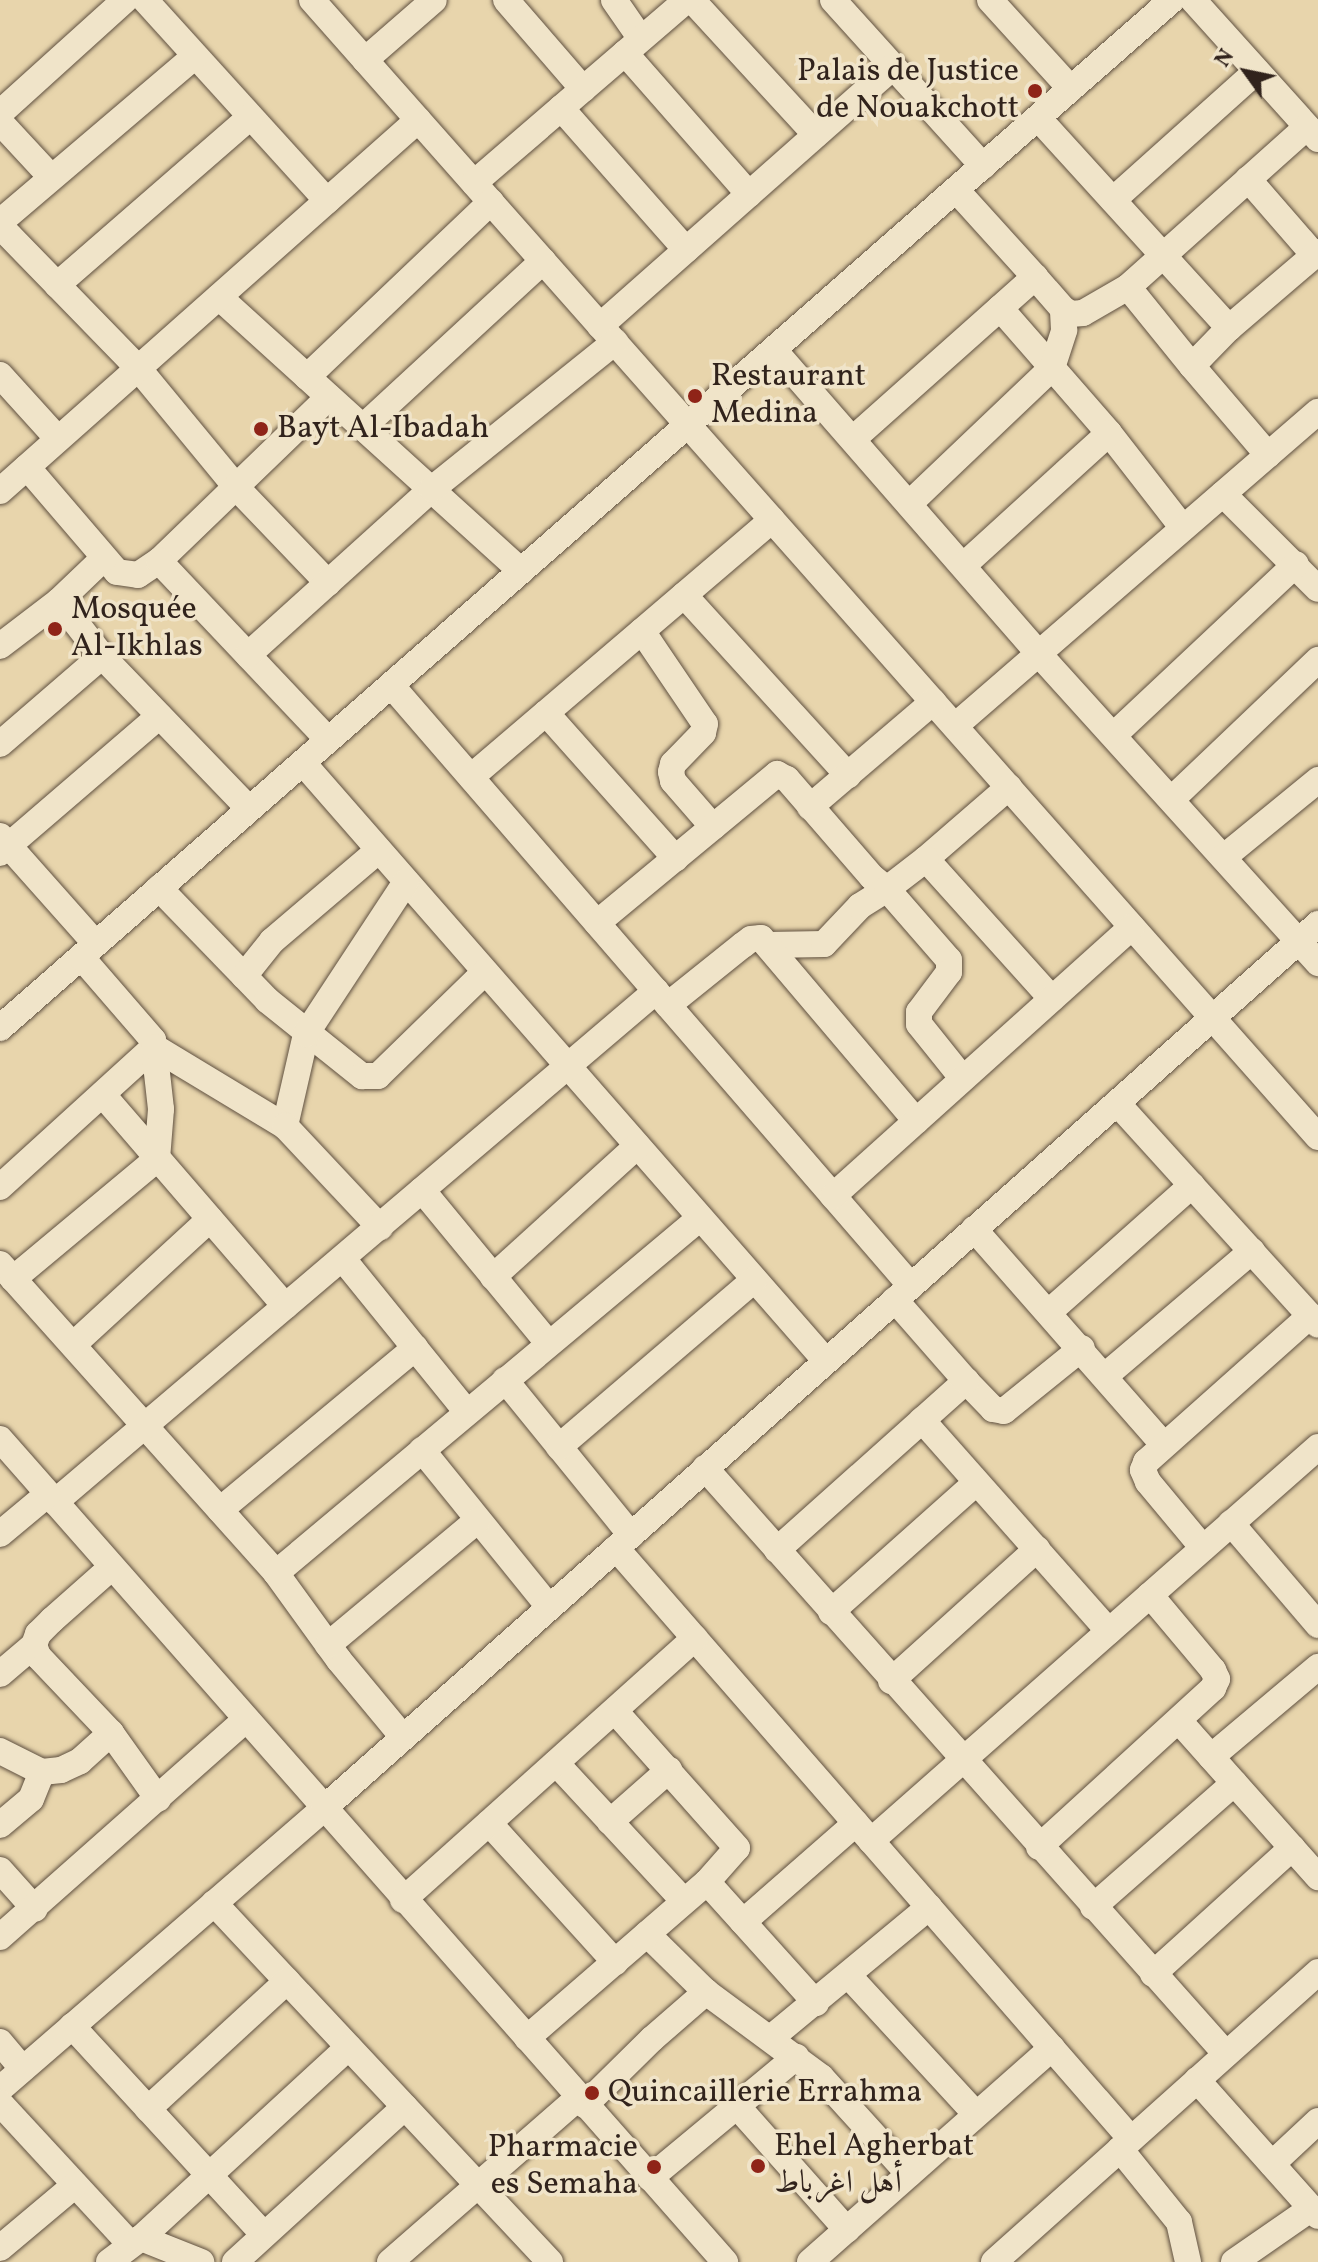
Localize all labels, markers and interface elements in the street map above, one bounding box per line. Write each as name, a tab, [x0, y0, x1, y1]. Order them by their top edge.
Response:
north arrow	[1206, 32, 1286, 112]
text: N	[1208, 44, 1243, 74]
place label: Palais de Justice de Nouakchott	[797, 54, 1019, 129]
marker: Palais de Justice de Nouakchott	[1026, 82, 1044, 100]
place label: Restaurant Medina	[711, 359, 866, 434]
marker: Restaurant Medina	[686, 387, 704, 405]
place label: Bayt Al-Ibadah	[277, 410, 489, 448]
marker: Bayt Al-Ibadah	[252, 420, 270, 438]
place label: Mosquée Al-Ikhlas	[71, 592, 203, 667]
marker: Mosquée Al-Ikhlas	[46, 620, 64, 638]
place label: Quincaillerie Errahma	[608, 2074, 922, 2112]
marker: Quincaillerie Errahma	[583, 2084, 601, 2102]
place label: Ehel Agherbat أهل اغرباط	[774, 2129, 974, 2204]
place label: Pharmacie es Semaha	[488, 2130, 638, 2205]
marker: Ehel Agherbat أهل اغرباط	[749, 2157, 767, 2175]
marker: Pharmacie es Semaha	[645, 2158, 663, 2176]

